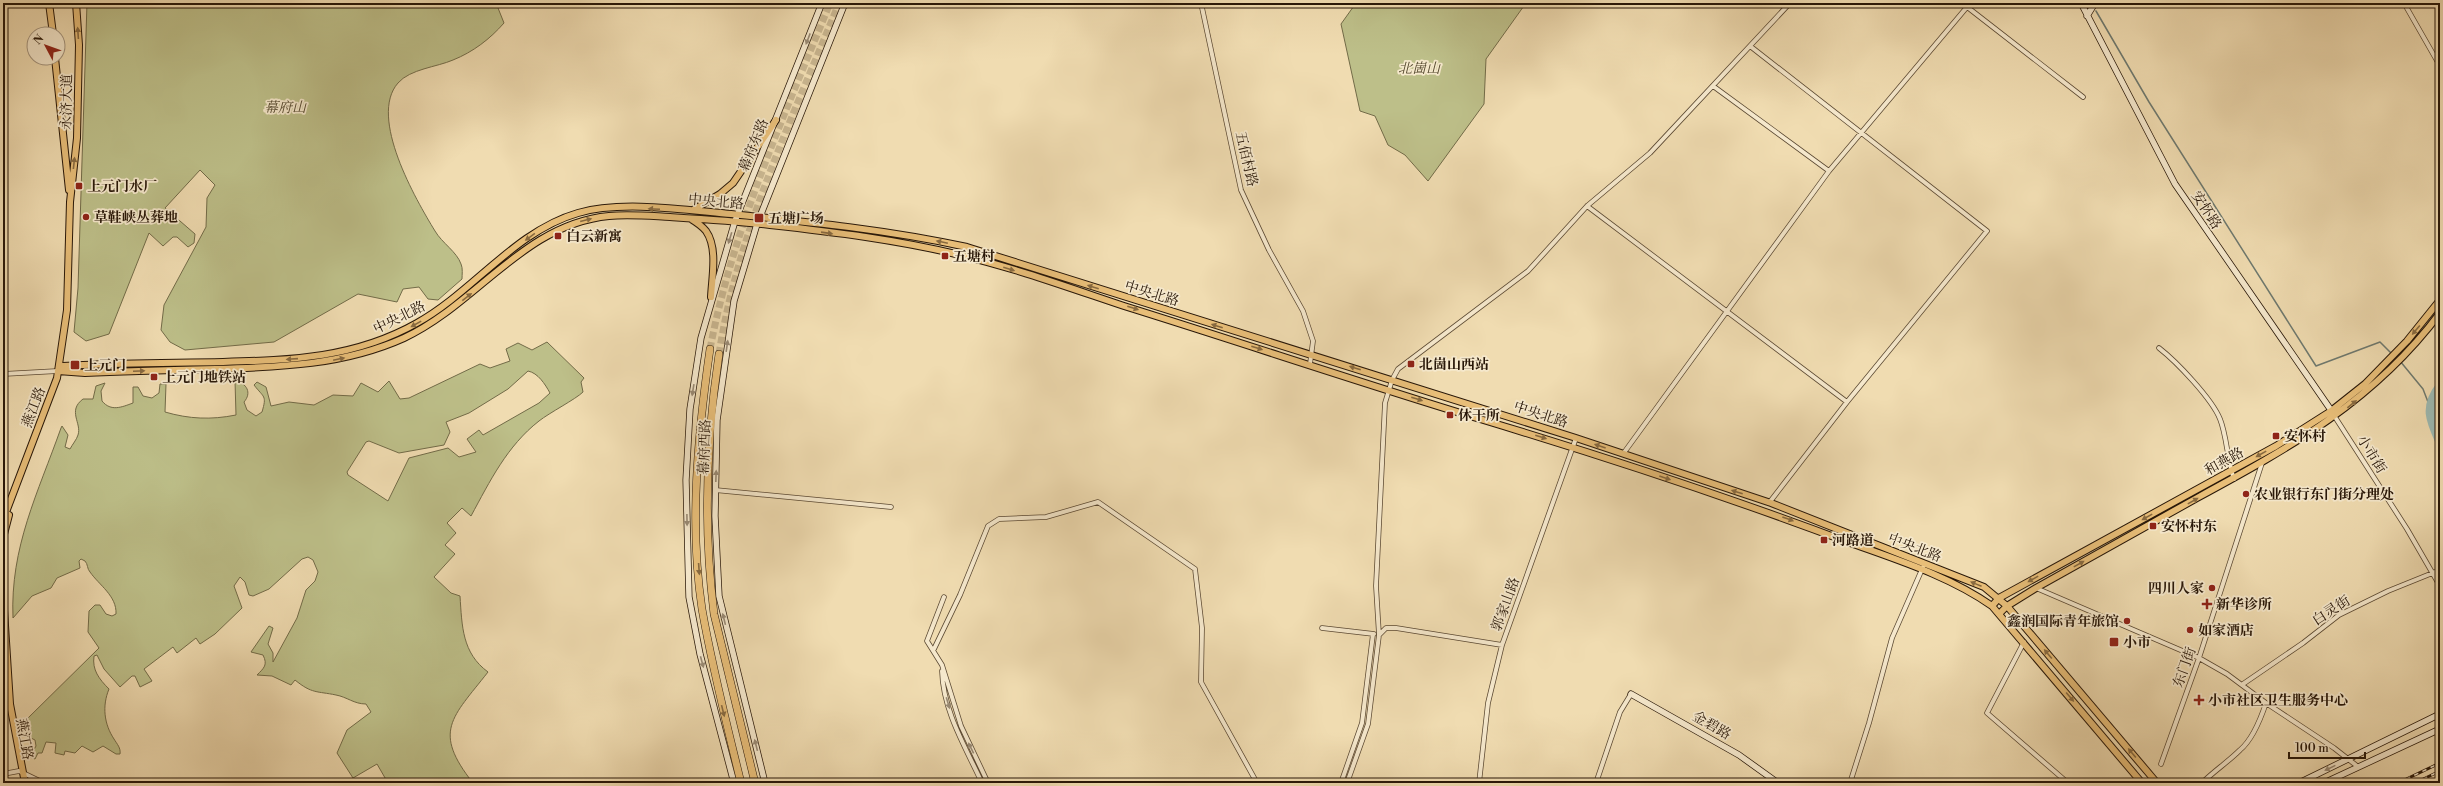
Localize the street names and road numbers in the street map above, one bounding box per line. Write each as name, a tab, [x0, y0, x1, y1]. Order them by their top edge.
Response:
street label: 永济大道	[58, 74, 76, 130]
street label: 幕府东路	[735, 116, 773, 175]
street label: 五佰村路	[1231, 130, 1261, 189]
street label: 安怀路	[2187, 188, 2225, 233]
street label: 中央北路	[687, 191, 745, 213]
street label: 中央北路	[1122, 277, 1181, 311]
street label: 中央北路	[370, 298, 429, 338]
street label: 燕江路	[18, 385, 50, 430]
street label: 中央北路	[1511, 398, 1570, 432]
street label: 幕府西路	[695, 419, 715, 475]
street label: 小市街	[2352, 432, 2390, 477]
street label: 和燕路	[2202, 444, 2247, 480]
street label: 中央北路	[1885, 529, 1944, 566]
street label: 郭家山路	[1488, 575, 1524, 634]
street label: 白灵街	[2309, 592, 2354, 630]
street label: 东门街	[2169, 645, 2201, 690]
street label: 金碧路	[1689, 708, 1734, 744]
street label: 燕江路	[12, 717, 37, 761]

